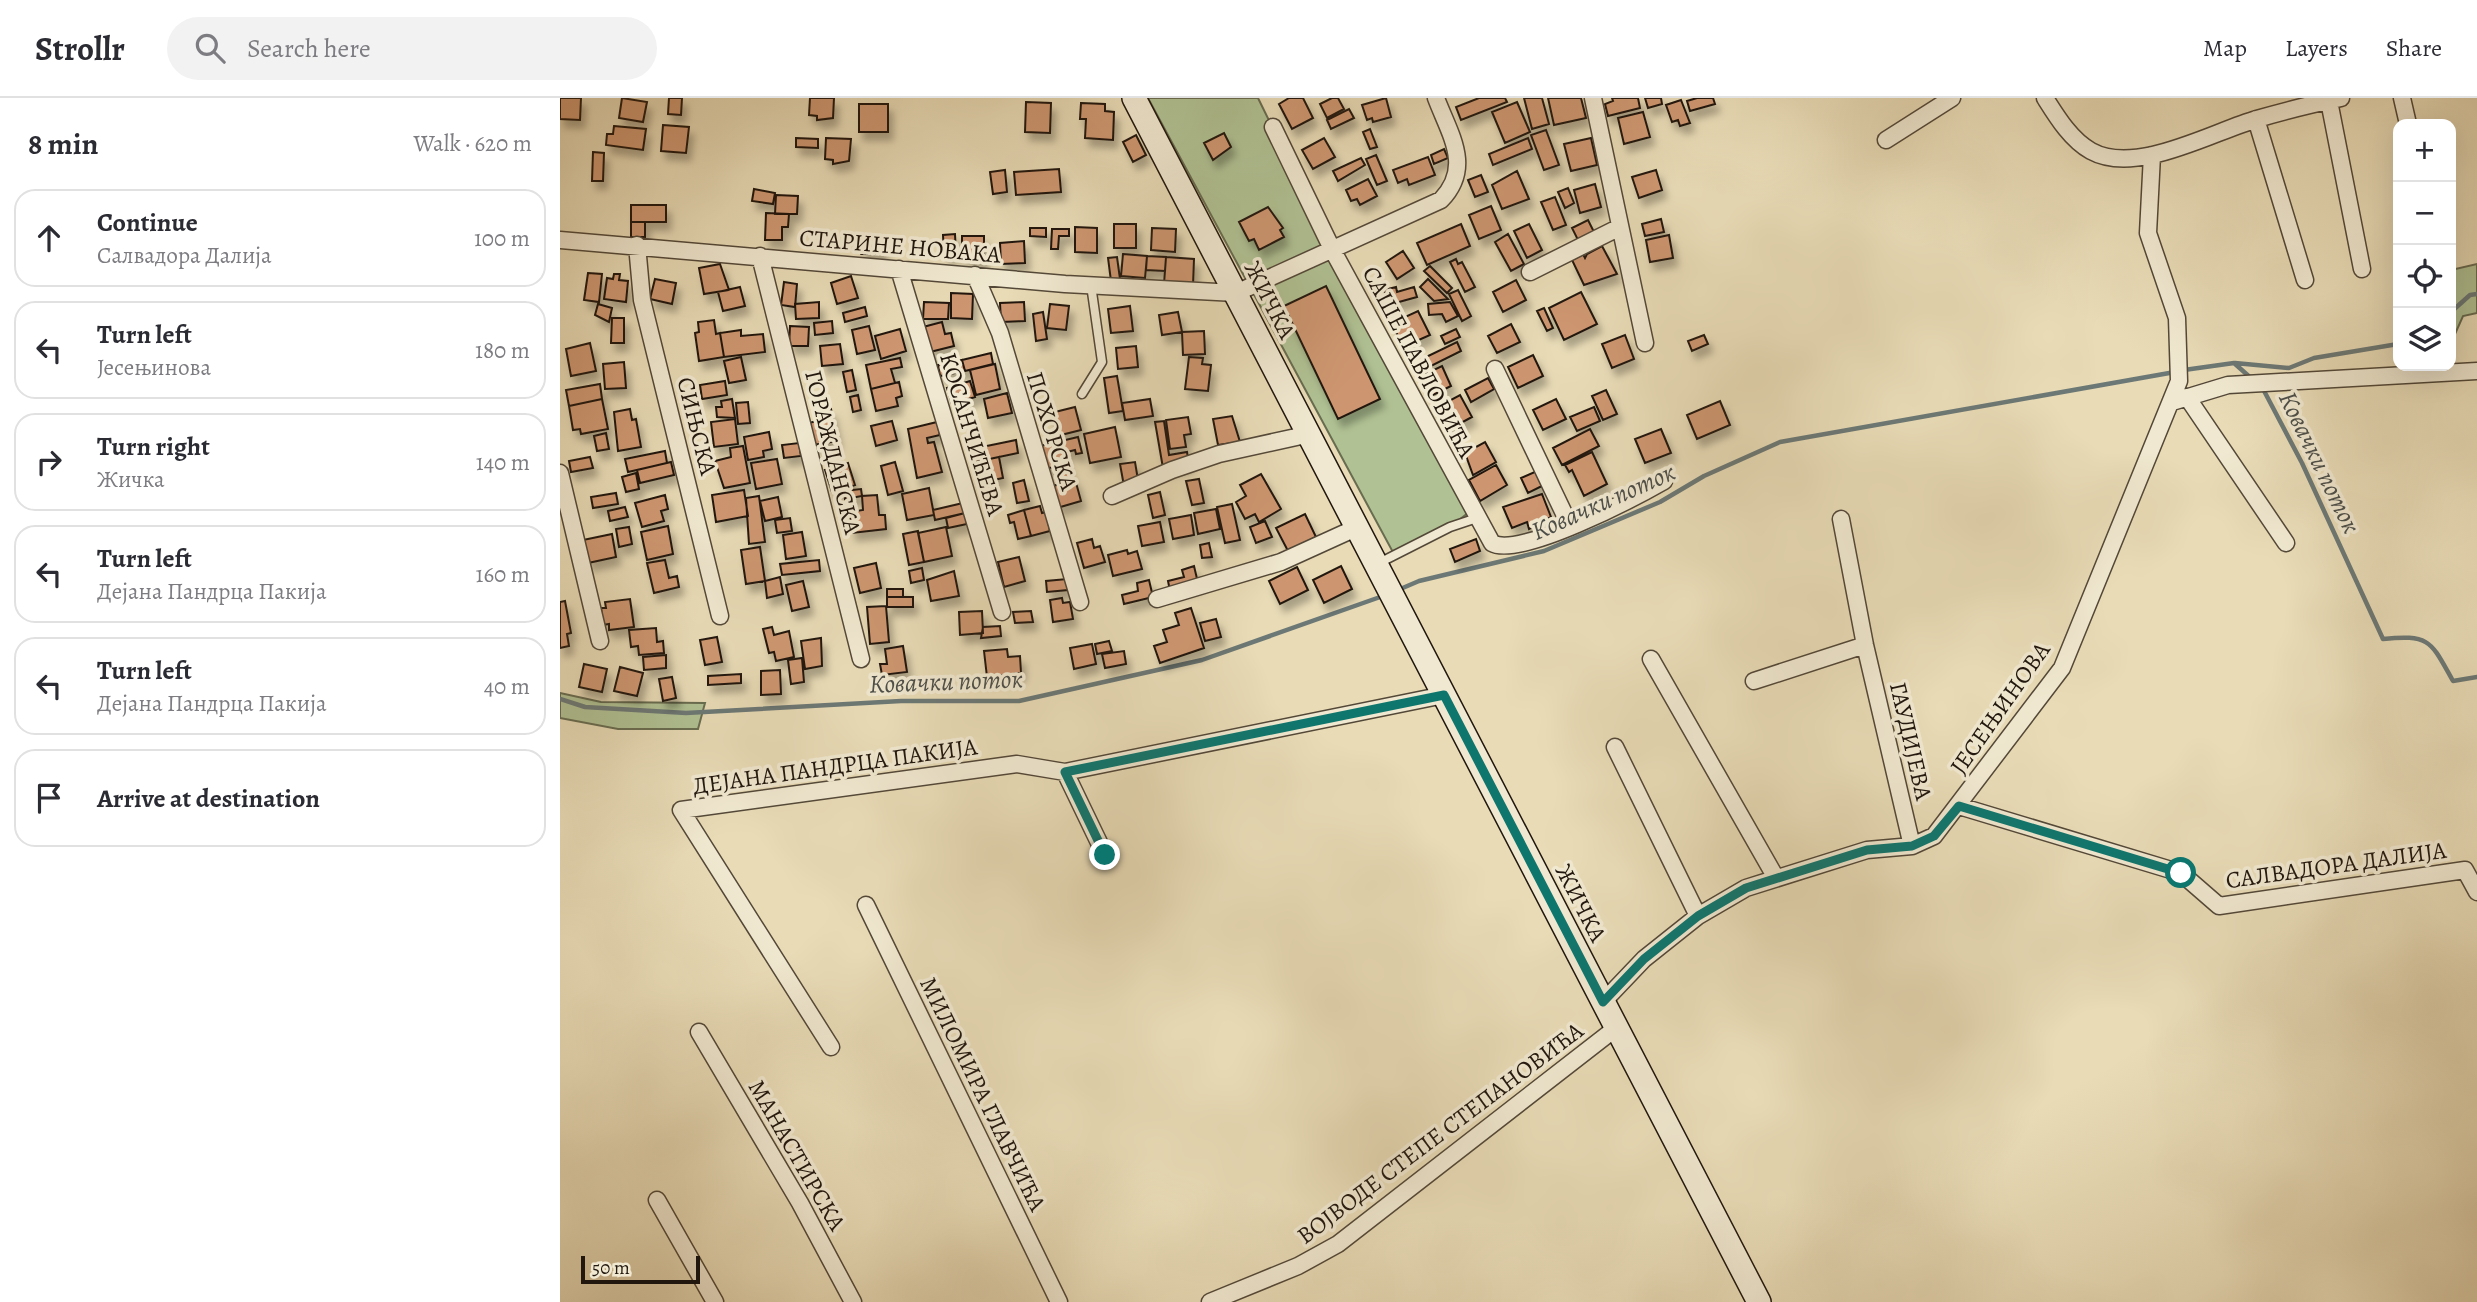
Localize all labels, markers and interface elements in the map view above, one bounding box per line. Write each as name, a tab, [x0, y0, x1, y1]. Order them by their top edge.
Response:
search box	[167, 17, 657, 80]
text: Strollr	[35, 26, 125, 71]
icon: search	[191, 29, 229, 67]
text: Search here	[247, 31, 371, 66]
text: Map	[2203, 32, 2247, 64]
text: Layers	[2285, 32, 2348, 64]
text: Share	[2386, 32, 2442, 64]
map controls	[2393, 119, 2456, 371]
button: +	[2393, 119, 2456, 182]
text: 8 min	[28, 124, 98, 164]
text: Walk · 620 m	[413, 128, 532, 159]
button: −	[2393, 182, 2456, 245]
text: Continue	[97, 205, 198, 240]
icon: ahead	[30, 219, 68, 257]
street label: СТАРИНЕ НОВАКА	[798, 221, 1003, 271]
text: 100 m	[474, 223, 530, 254]
text: Салвадора Далија	[97, 240, 272, 271]
button: locate	[2393, 245, 2456, 308]
street label: ЖИЧКА	[1237, 256, 1304, 345]
street label: САШЕ ПАВЛОВИЋА	[1355, 261, 1484, 464]
button: layers	[2393, 308, 2456, 371]
text: Turn left	[97, 317, 192, 352]
icon: left	[30, 331, 68, 369]
text: 180 m	[475, 335, 530, 366]
street label: КОСАНЧИЋЕВА	[932, 348, 1012, 520]
text: Јесењинова	[97, 352, 211, 383]
street label: ГОРАЖДАНСКА	[797, 367, 869, 538]
street label: ПОХОРСКА	[1019, 368, 1085, 495]
street label: СИЊСКА	[669, 374, 725, 479]
water label: Ковачки поток	[2270, 385, 2369, 539]
text: Turn right	[97, 429, 210, 464]
icon: right	[30, 443, 68, 481]
text: 140 m	[476, 447, 530, 478]
water label: Ковачки поток	[1526, 454, 1681, 549]
text: Жичка	[97, 464, 165, 495]
text: Turn left	[97, 541, 192, 576]
icon: left	[30, 555, 68, 593]
text: 160 m	[476, 559, 530, 590]
text: Дејана Пандрца Пакија	[97, 576, 327, 607]
street label: ЈЕСЕЊИНОВА	[1943, 635, 2058, 780]
text: Turn left	[97, 653, 192, 688]
water label: Ковачки поток	[868, 661, 1024, 702]
icon: left	[30, 667, 68, 705]
text: 40 m	[484, 671, 530, 702]
street label: ГАУДИЈЕВА	[1882, 679, 1940, 804]
text: Дејана Пандрца Пакија	[97, 688, 327, 719]
street label: ДЕЈАНА ПАНДРЦА ПАКИЈА	[691, 730, 980, 802]
icon: arrive	[30, 779, 68, 817]
text: Arrive at destination	[97, 781, 320, 816]
street label: САЛВАДОРА ДАЛИЈА	[2224, 834, 2449, 896]
route end	[1089, 839, 1120, 870]
route start	[2165, 857, 2196, 888]
street label: ЖИЧКА	[1548, 859, 1615, 948]
street label: МИЛОМИРА ГЛАВЧИЋА	[912, 972, 1054, 1217]
street label: ВОЈВОДЕ СТЕПЕ СТЕПАНОВИЋА	[1290, 1014, 1591, 1251]
street label: МАНАСТИРСКА	[741, 1074, 854, 1237]
scale bar	[581, 1253, 700, 1285]
text: 50 m	[592, 1255, 630, 1281]

